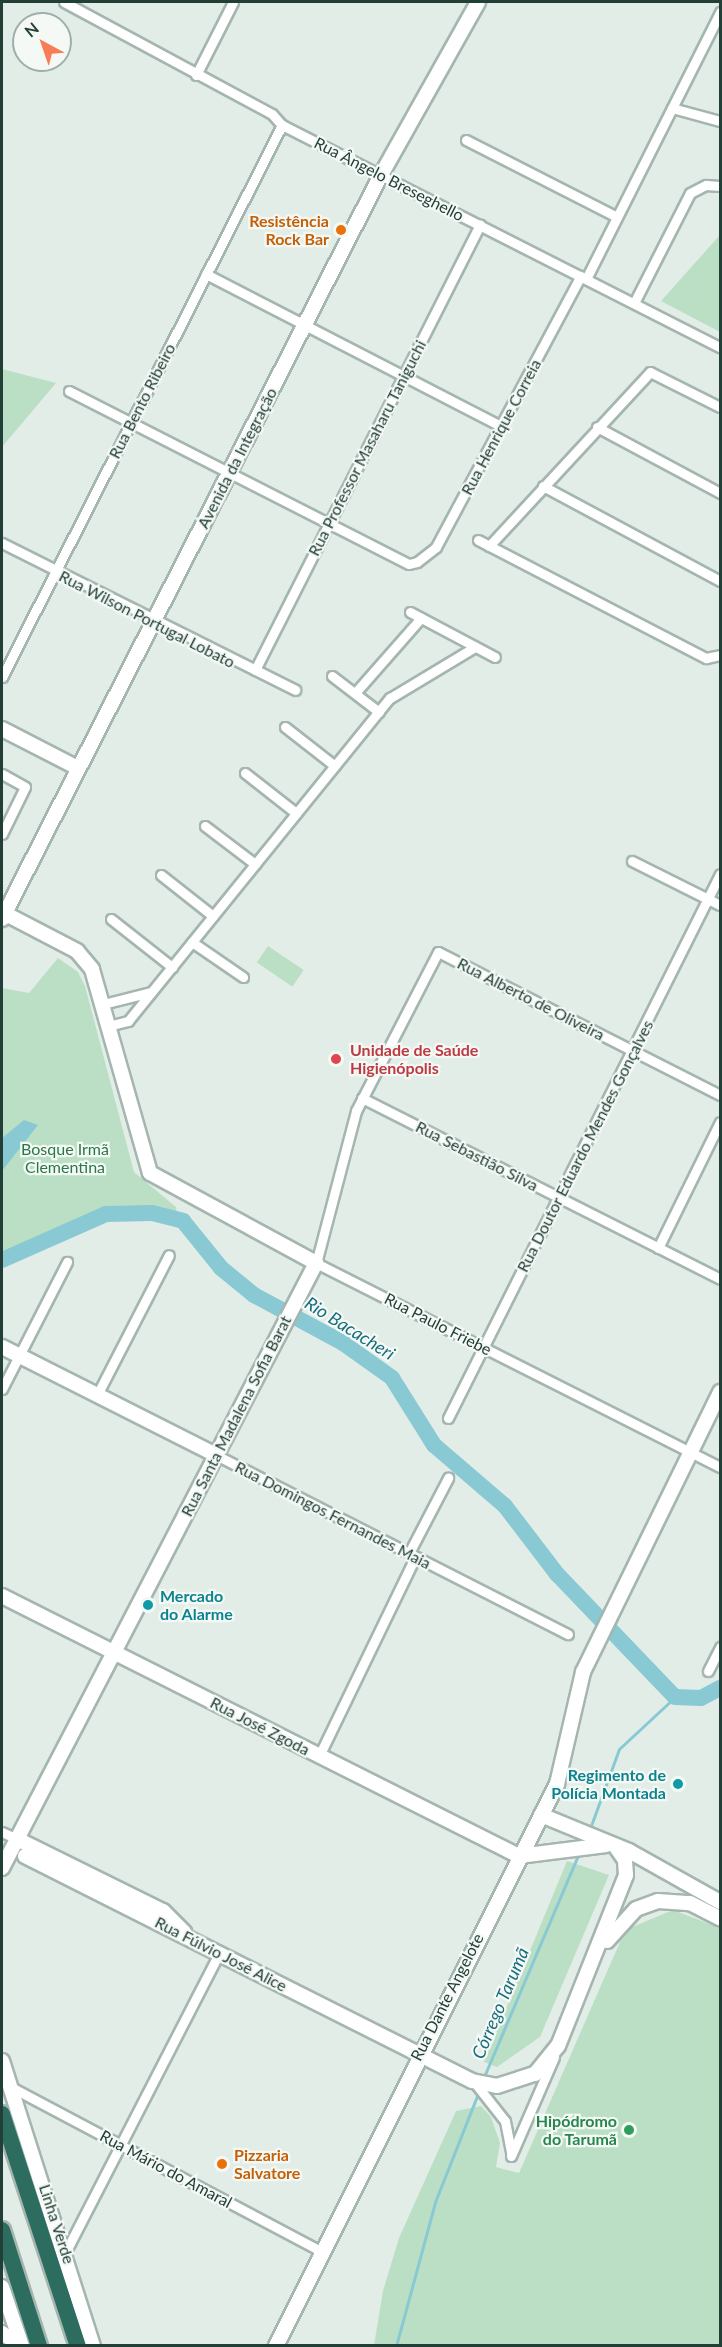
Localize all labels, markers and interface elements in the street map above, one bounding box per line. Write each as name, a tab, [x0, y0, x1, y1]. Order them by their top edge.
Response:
north arrow	[12, 12, 72, 72]
text: N	[21, 18, 42, 41]
street label: Rua Ângelo Breseghello	[311, 133, 467, 225]
place label: Resistência Rock Bar	[249, 211, 329, 249]
marker: Resistência Rock Bar	[334, 223, 348, 237]
street label: Rua Professor Masaharu Taniguchi	[304, 337, 430, 559]
street label: Rua Bento Ribeiro	[105, 340, 179, 462]
street label: Rua Henrique Correia	[457, 356, 545, 498]
street label: Avenida da Integração	[193, 384, 281, 532]
street label: Rua Wilson Portugal Lobato	[56, 566, 238, 672]
street label: Rua Alberto de Oliveira	[454, 953, 608, 1045]
street label: Rua Doutor Eduardo Mendes Gonçalves	[513, 1017, 657, 1275]
place label: Unidade de Saúde Higienópolis	[350, 1040, 478, 1078]
marker: Unidade de Saúde Higienópolis	[327, 1050, 345, 1068]
street label: Rua Sebastião Silva	[413, 1117, 541, 1195]
park label: Bosque Irmã Clementina	[21, 1139, 109, 1177]
street label: Rua Paulo Friebe	[381, 1289, 495, 1359]
water label: Rio Bacacheri	[301, 1292, 399, 1364]
street label: Rua Santa Madalena Sofia Barat	[177, 1312, 295, 1520]
street label: Rua Domingos Fernandes Maia	[232, 1457, 434, 1573]
place label: Mercado do Alarme	[160, 1586, 233, 1624]
marker: Mercado do Alarme	[141, 1598, 155, 1612]
street label: Rua José Zgoda	[207, 1693, 313, 1759]
place label: Regimento de Polícia Montada	[551, 1765, 666, 1803]
marker: Regimento de Polícia Montada	[671, 1777, 685, 1791]
street label: Rua Fúlvio José Alice	[151, 1912, 291, 1996]
street label: Rua Dante Angelote	[406, 1930, 488, 2064]
water label: Córrego Tarumã	[467, 1944, 533, 2062]
place label: Hipódromo do Tarumã	[536, 2111, 617, 2149]
marker: Hipódromo do Tarumã	[622, 2123, 636, 2137]
street label: Rua Mário do Amaral	[96, 2126, 236, 2212]
place label: Pizzaria Salvatore	[234, 2145, 300, 2183]
marker: Pizzaria Salvatore	[215, 2157, 229, 2171]
street label: Linha Verde	[35, 2182, 79, 2266]

